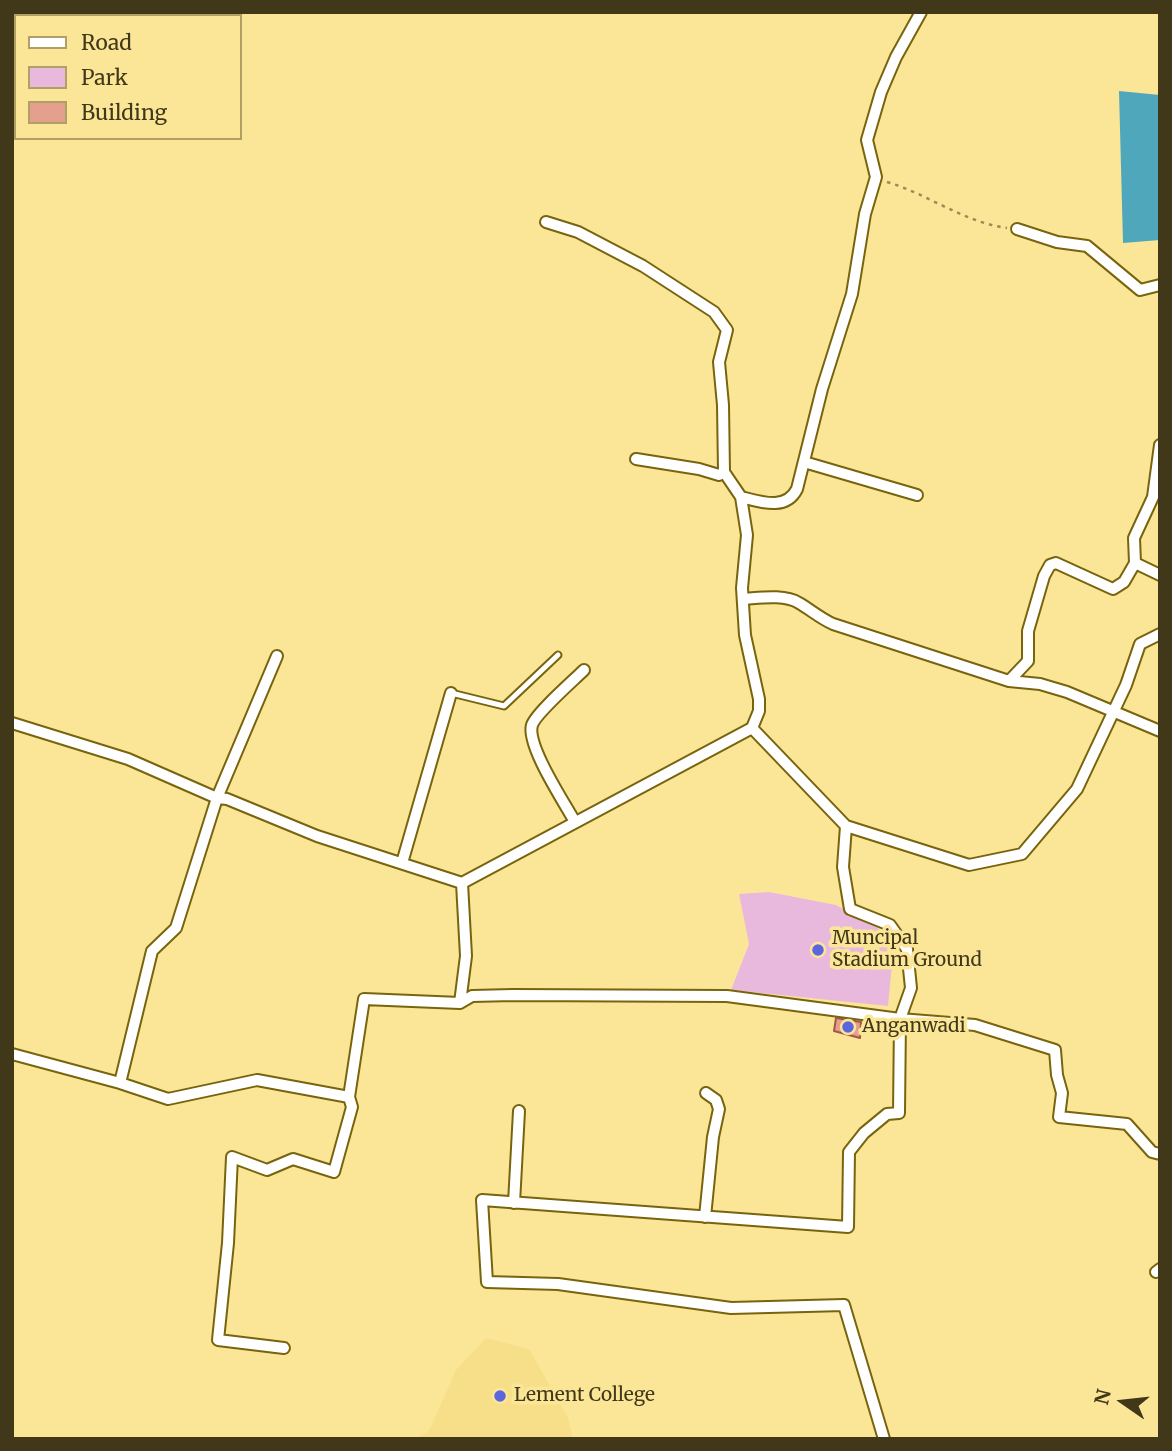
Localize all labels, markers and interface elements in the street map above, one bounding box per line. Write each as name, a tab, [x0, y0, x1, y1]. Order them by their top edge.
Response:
legend	[14, 14, 242, 140]
text: Road	[81, 29, 132, 56]
text: Park	[81, 64, 128, 91]
text: Building	[81, 99, 167, 126]
place label: Muncipal Stadium Ground	[832, 928, 982, 972]
marker: Muncipal Stadium Ground	[810, 942, 826, 958]
place label: Anganwadi	[862, 1016, 966, 1038]
marker: Anganwadi	[840, 1019, 856, 1035]
north arrow	[1088, 1367, 1158, 1437]
place label: Lement College	[514, 1385, 655, 1407]
text: N	[1089, 1387, 1116, 1407]
marker: Lement College	[492, 1388, 508, 1404]

